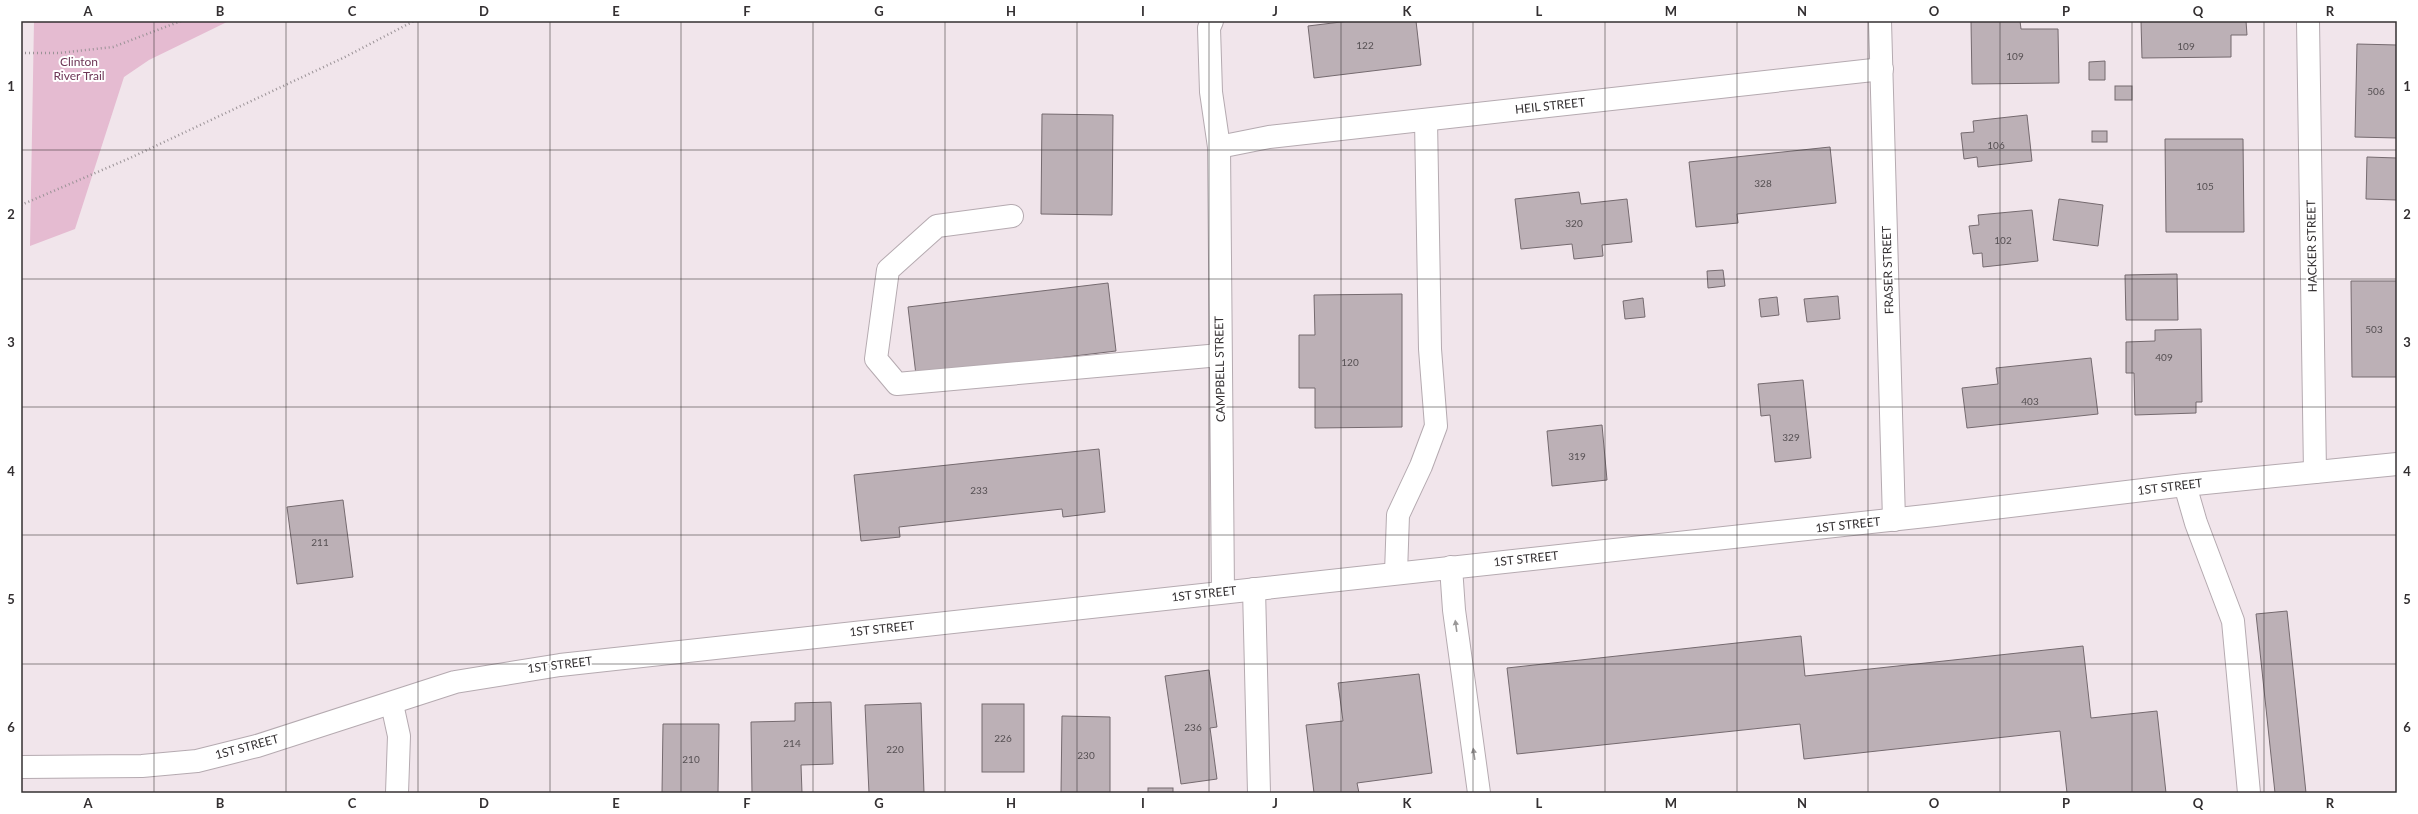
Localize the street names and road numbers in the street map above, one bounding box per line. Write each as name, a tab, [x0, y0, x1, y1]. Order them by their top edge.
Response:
street label: HEIL STREET	[1514, 94, 1586, 117]
street label: HACKER STREET	[2303, 200, 2320, 292]
street label: FRASER STREET	[1878, 226, 1897, 315]
street label: CAMPBELL STREET	[1211, 316, 1228, 422]
street label: 1ST STREET	[2137, 475, 2203, 498]
street label: 1ST STREET	[1815, 514, 1881, 535]
street label: 1ST STREET	[1493, 548, 1559, 569]
street label: 1ST STREET	[1171, 583, 1237, 604]
street label: 1ST STREET	[849, 618, 915, 639]
street label: 1ST STREET	[527, 653, 593, 676]
street label: 1ST STREET	[213, 731, 280, 762]

